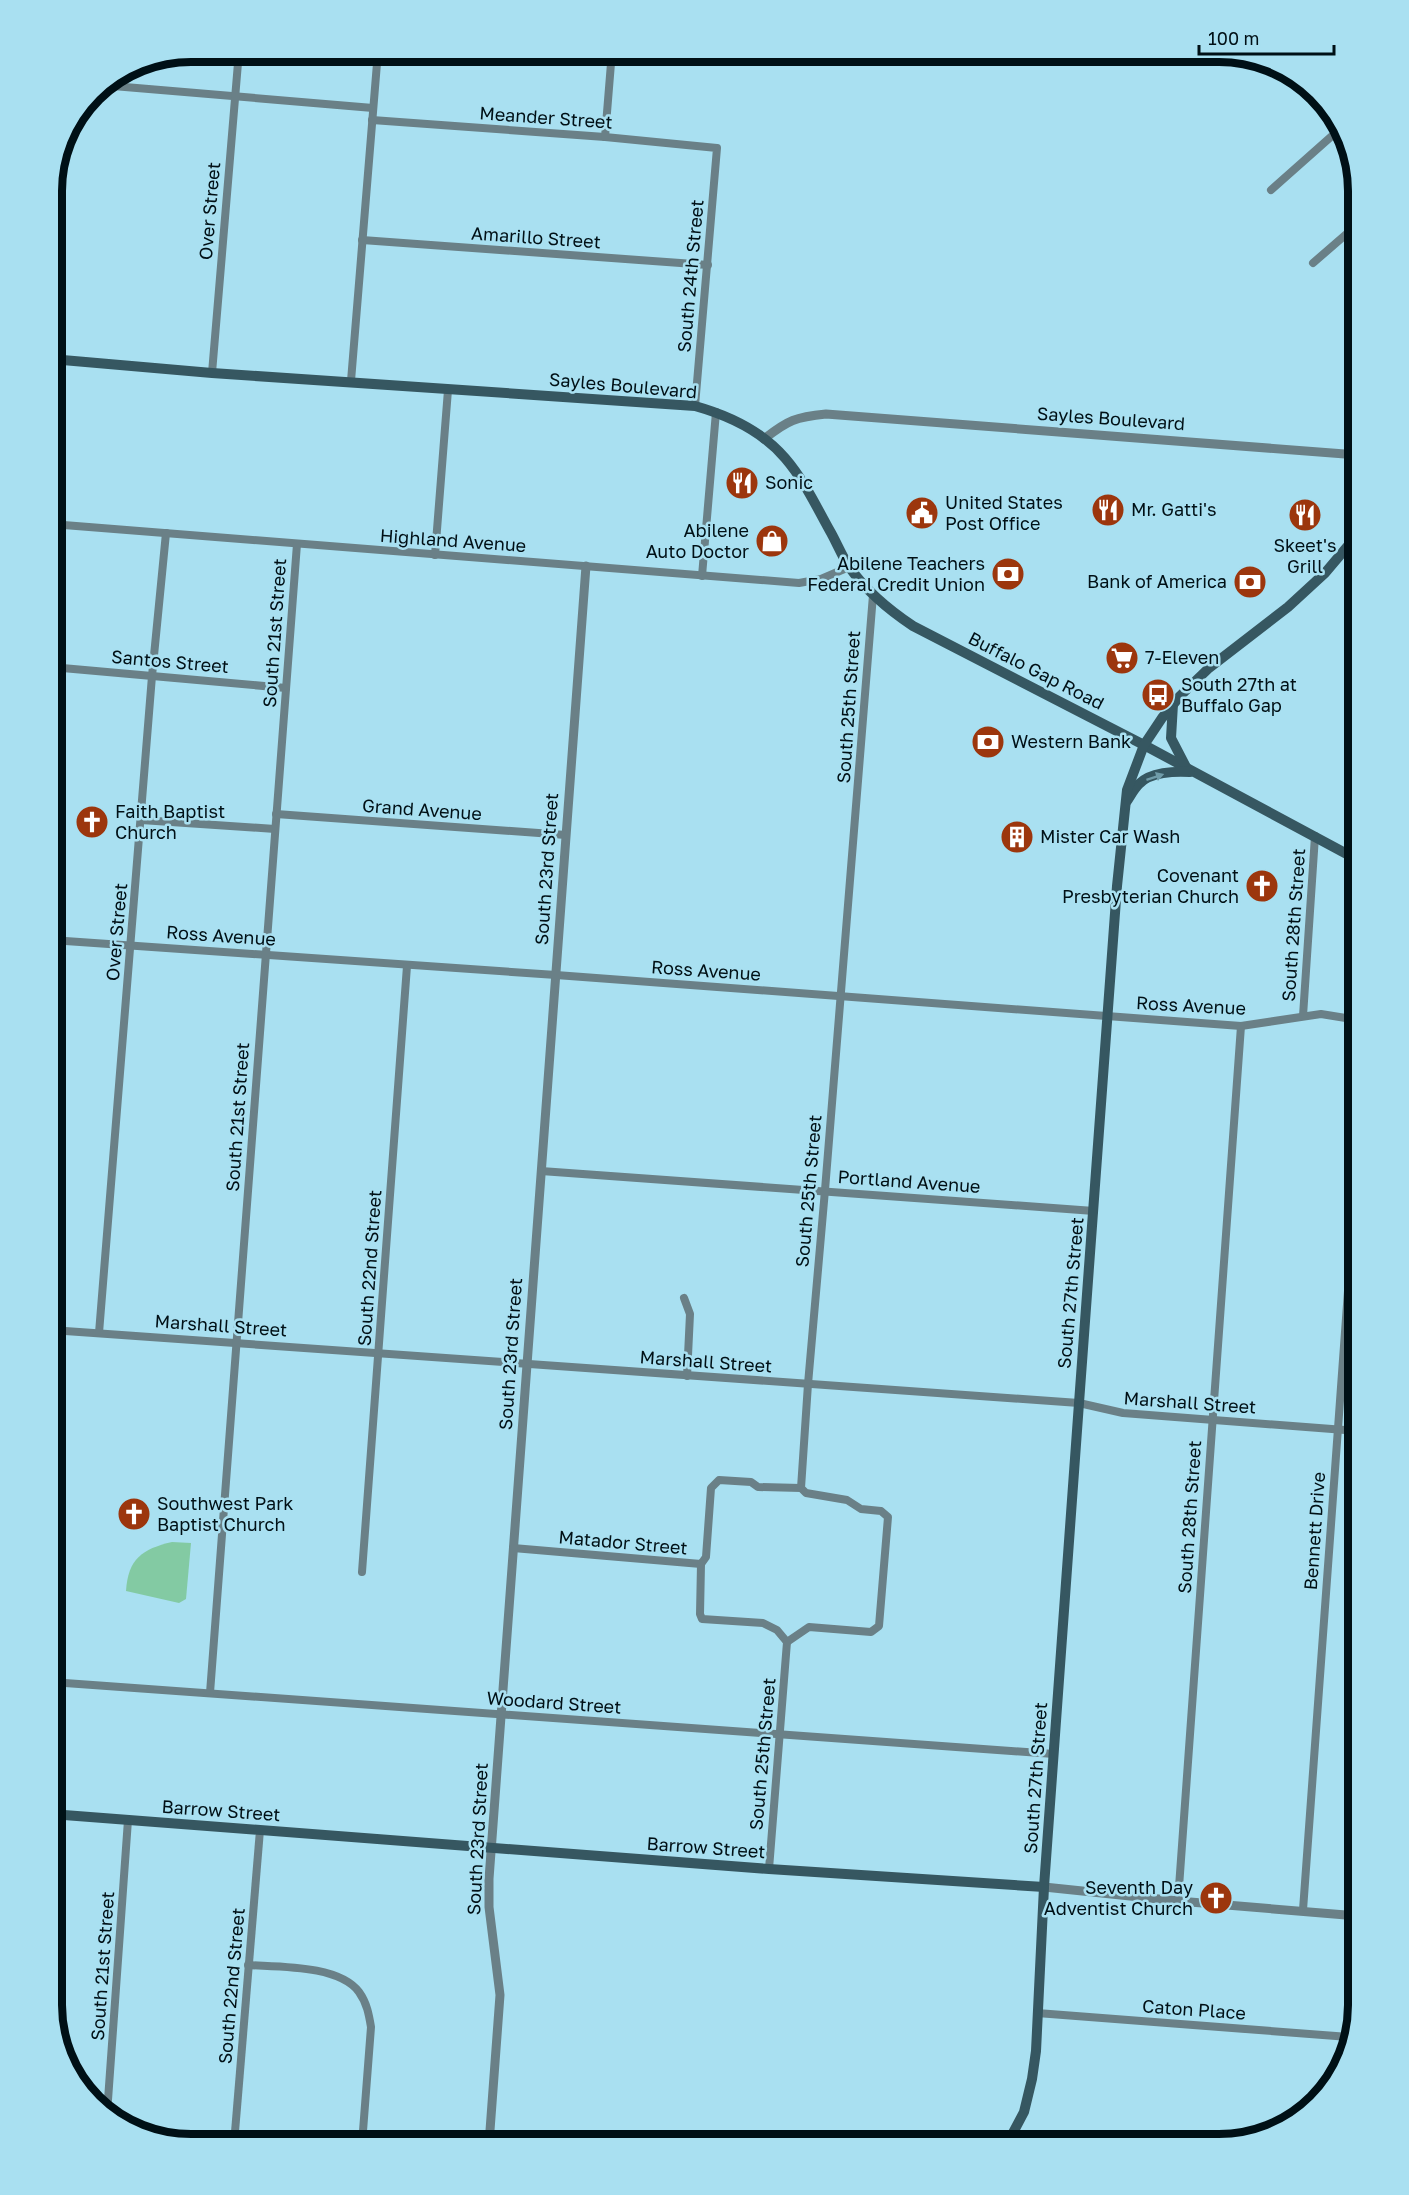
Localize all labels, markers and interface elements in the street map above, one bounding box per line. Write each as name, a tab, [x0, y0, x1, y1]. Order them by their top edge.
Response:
scale bar	[1199, 18, 1334, 56]
text: 100 m	[1208, 27, 1259, 49]
street label: Meander Street	[479, 101, 613, 133]
street label: Over Street	[194, 161, 224, 261]
street label: South 24th Street	[672, 199, 708, 353]
street label: Amarillo Street	[470, 221, 602, 253]
street label: Sayles Boulevard	[548, 368, 698, 402]
street label: Sayles Boulevard	[1036, 402, 1186, 434]
restaurant icon: Sonic	[724, 465, 760, 501]
place label: Sonic	[765, 471, 813, 493]
place label: United States Post Office	[945, 491, 1063, 534]
restaurant icon: Mr. Gatti's	[1090, 492, 1126, 528]
public building icon: United States Post Office	[904, 495, 940, 531]
restaurant icon: Skeet's Grill	[1287, 497, 1323, 533]
place label: Mr. Gatti's	[1131, 498, 1216, 520]
place label: Abilene Auto Doctor	[646, 519, 749, 562]
shop icon: Abilene Auto Doctor	[754, 523, 790, 559]
street label: Highland Avenue	[379, 524, 527, 556]
place label: Skeet's Grill	[1273, 534, 1337, 577]
place label: Abilene Teachers Federal Credit Union	[807, 552, 985, 595]
bank icon: Abilene Teachers Federal Credit Union	[990, 556, 1026, 592]
street label: South 21st Street	[258, 558, 290, 708]
bank icon: Bank of America	[1232, 564, 1268, 600]
place label: Bank of America	[1087, 570, 1227, 592]
street label: Buffalo Gap Road	[965, 626, 1108, 714]
street label: South 25th Street	[832, 630, 864, 784]
supermarket icon: 7-Eleven	[1104, 640, 1140, 676]
street label: Santos Street	[110, 645, 230, 677]
place label: 7-Eleven	[1145, 646, 1219, 668]
place label: South 27th at Buffalo Gap	[1181, 673, 1297, 716]
bus stop icon: South 27th at Buffalo Gap	[1140, 677, 1176, 713]
bank icon: Western Bank	[970, 724, 1006, 760]
place label: Western Bank	[1011, 730, 1131, 752]
one-way arrow	[1146, 772, 1164, 781]
street label: South 23rd Street	[530, 792, 562, 946]
street label: Grand Avenue	[362, 794, 483, 824]
place label: Faith Baptist Church	[115, 800, 225, 843]
church icon: Faith Baptist Church	[74, 804, 110, 840]
building icon: Mister Car Wash	[999, 819, 1035, 855]
place label: Mister Car Wash	[1040, 825, 1180, 847]
street label: South 28th Street	[1277, 848, 1309, 1002]
place label: Covenant Presbyterian Church	[1062, 864, 1239, 907]
church icon: Covenant Presbyterian Church	[1244, 868, 1280, 904]
street label: Over Street	[101, 882, 131, 982]
street label: Ross Avenue	[165, 920, 277, 950]
street label: Ross Avenue	[650, 955, 762, 985]
street label: Ross Avenue	[1136, 991, 1247, 1019]
street label: South 21st Street	[221, 1042, 253, 1192]
street label: South 25th Street	[790, 1114, 826, 1268]
street label: Portland Avenue	[837, 1165, 981, 1197]
street label: South 22nd Street	[353, 1189, 385, 1347]
street label: South 27th Street	[1052, 1216, 1088, 1370]
street label: South 23rd Street	[494, 1277, 526, 1431]
street label: Marshall Street	[154, 1309, 288, 1341]
street label: Marshall Street	[639, 1345, 773, 1377]
street label: Marshall Street	[1123, 1386, 1257, 1418]
street label: South 28th Street	[1173, 1440, 1205, 1594]
street label: Bennett Drive	[1299, 1471, 1329, 1591]
place label: Southwest Park Baptist Church	[157, 1492, 293, 1535]
church icon: Southwest Park Baptist Church	[116, 1496, 152, 1532]
street label: Matador Street	[558, 1525, 689, 1559]
street label: South 25th Street	[744, 1677, 780, 1831]
street label: Woodard Street	[486, 1686, 622, 1718]
street label: South 27th Street	[1019, 1701, 1051, 1855]
street label: South 23rd Street	[462, 1762, 492, 1916]
street label: Barrow Street	[161, 1795, 281, 1825]
street label: Barrow Street	[646, 1832, 766, 1862]
place label: Seventh Day Adventist Church	[1044, 1876, 1193, 1919]
church icon: Seventh Day Adventist Church	[1198, 1880, 1234, 1916]
street label: South 21st Street	[86, 1891, 118, 2041]
street label: South 22nd Street	[213, 1907, 249, 2065]
street label: Caton Place	[1142, 1994, 1247, 2024]

